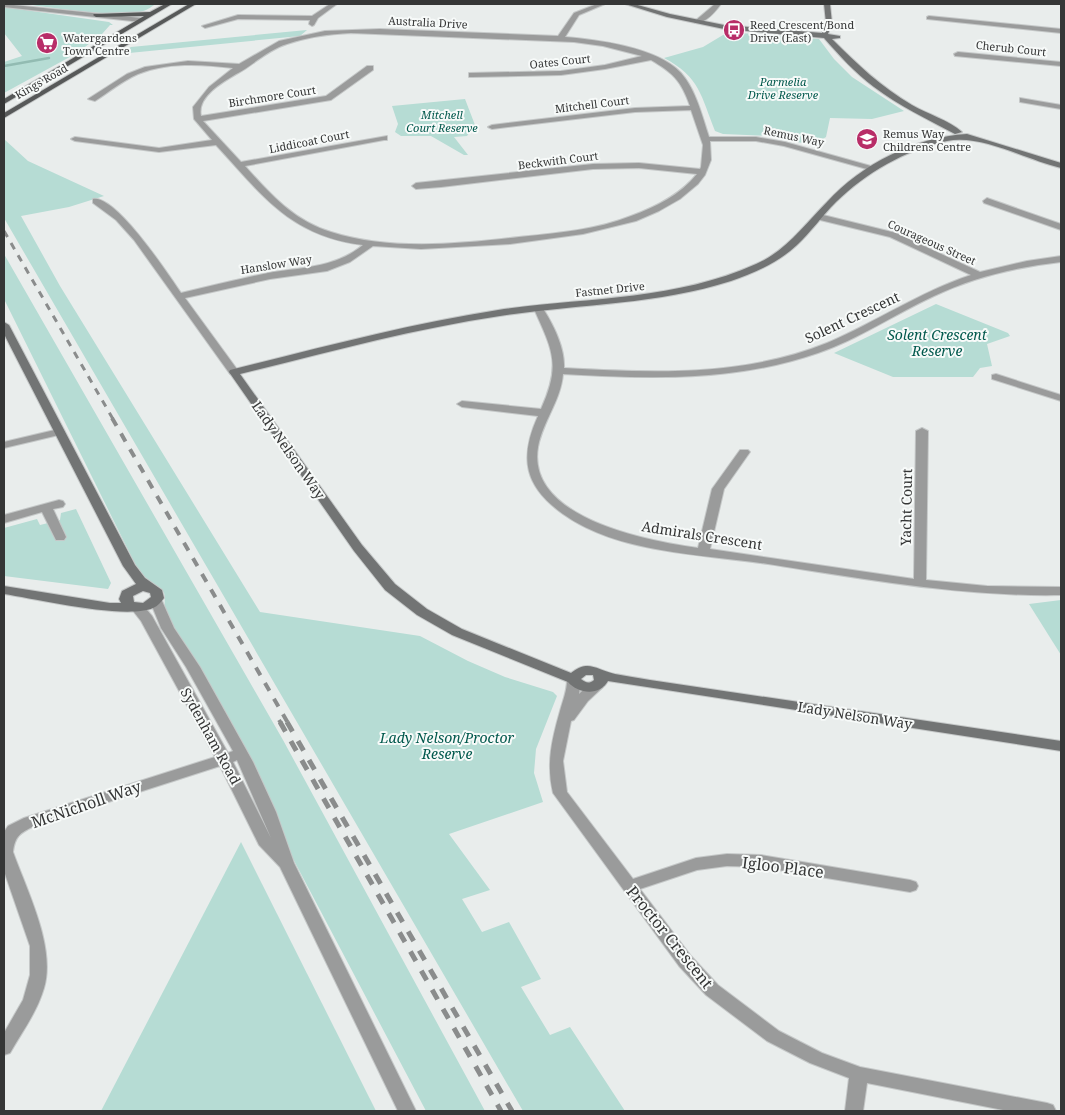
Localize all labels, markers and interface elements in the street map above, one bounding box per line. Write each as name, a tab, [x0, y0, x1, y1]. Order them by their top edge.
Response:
street label: Australia Drive	[388, 12, 468, 32]
place label: Reed Crescent/Bond Drive (East)	[750, 17, 854, 45]
bus stop icon: Reed Crescent/Bond Drive (East)	[722, 18, 746, 42]
place label: Watergardens Town Centre	[63, 30, 137, 58]
supermarket icon: Watergardens Town Centre	[35, 31, 59, 55]
street label: Cherub Court	[975, 37, 1047, 59]
street label: Oates Court	[529, 50, 591, 72]
street label: Kings Road	[12, 60, 70, 102]
park label: Parmelia Drive Reserve	[747, 74, 819, 102]
street label: Birchmore Court	[227, 82, 317, 110]
street label: Mitchell Court	[554, 92, 630, 116]
park label: Mitchell Court Reserve	[406, 107, 478, 135]
street label: Remus Way	[762, 122, 826, 150]
street label: Liddicoat Court	[268, 126, 350, 156]
place label: Remus Way Childrens Centre	[883, 126, 971, 154]
school or university icon: Remus Way Childrens Centre	[855, 127, 879, 151]
street label: Beckwith Court	[517, 148, 599, 172]
street label: Courageous Street	[886, 216, 979, 268]
street label: Hanslow Way	[239, 251, 314, 277]
street label: Fastnet Drive	[575, 278, 646, 300]
street label: Solent Crescent	[802, 287, 903, 347]
park label: Solent Crescent Reserve	[887, 325, 988, 360]
street label: Lady Nelson Way	[248, 397, 330, 503]
street label: Yacht Court	[896, 468, 916, 547]
street label: Admirals Crescent	[640, 516, 764, 554]
street label: Sydenham Road	[177, 684, 246, 788]
street label: Lady Nelson Way	[796, 697, 914, 733]
park label: Lady Nelson/Proctor Reserve	[379, 728, 515, 763]
street label: McNicholl Way	[28, 775, 145, 833]
street label: Igloo Place	[741, 851, 825, 883]
street label: Proctor Crescent	[622, 881, 719, 993]

